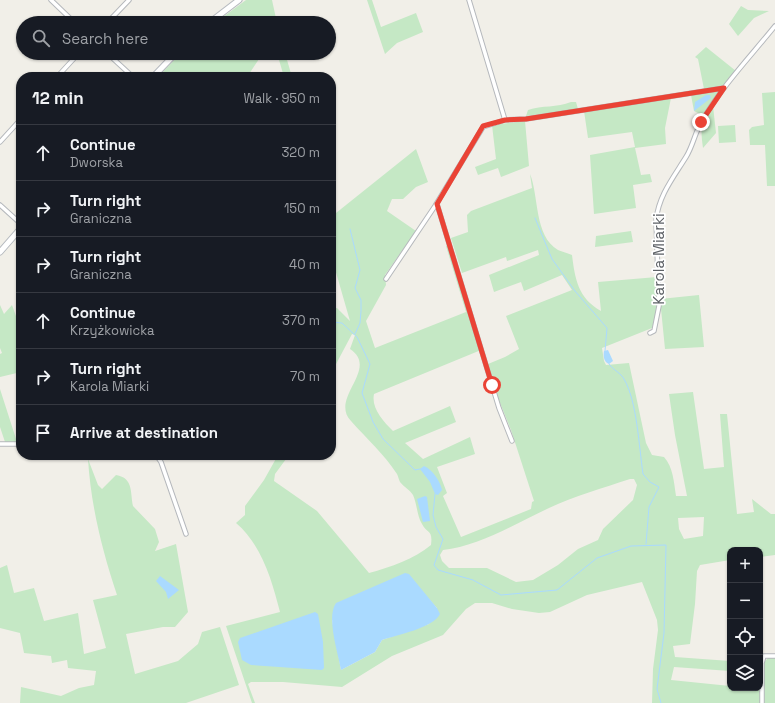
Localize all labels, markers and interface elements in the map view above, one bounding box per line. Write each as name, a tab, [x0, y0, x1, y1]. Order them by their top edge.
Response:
search box	[16, 16, 336, 60]
icon: search	[30, 27, 52, 49]
text: Search here	[62, 29, 148, 48]
text: 12 min	[32, 87, 84, 109]
text: Walk · 950 m	[243, 90, 320, 107]
route end	[692, 113, 710, 131]
text: Continue	[70, 135, 136, 154]
icon: ahead	[32, 142, 54, 164]
text: 320 m	[281, 144, 320, 161]
text: Dworska	[70, 154, 123, 171]
text: Turn right	[70, 191, 141, 210]
icon: right	[32, 198, 54, 220]
text: 150 m	[284, 200, 320, 217]
text: Graniczna	[70, 210, 132, 227]
street label: Karola Miarki	[649, 213, 668, 305]
text: Turn right	[70, 247, 141, 266]
icon: right	[32, 254, 54, 276]
text: 40 m	[289, 256, 320, 273]
text: Graniczna	[70, 266, 132, 283]
text: Continue	[70, 303, 136, 322]
icon: ahead	[32, 310, 54, 332]
text: 370 m	[282, 312, 320, 329]
text: Krzyżkowicka	[70, 322, 155, 339]
text: Turn right	[70, 359, 141, 378]
icon: right	[32, 366, 54, 388]
text: 70 m	[290, 368, 320, 385]
route start	[483, 376, 501, 394]
text: Karola Miarki	[70, 378, 149, 395]
icon: arrive	[32, 422, 54, 444]
text: Arrive at destination	[70, 423, 218, 442]
map controls	[727, 547, 763, 691]
button: +	[727, 547, 763, 583]
button: −	[727, 583, 763, 619]
button: locate	[727, 619, 763, 655]
button: layers	[727, 655, 763, 691]

